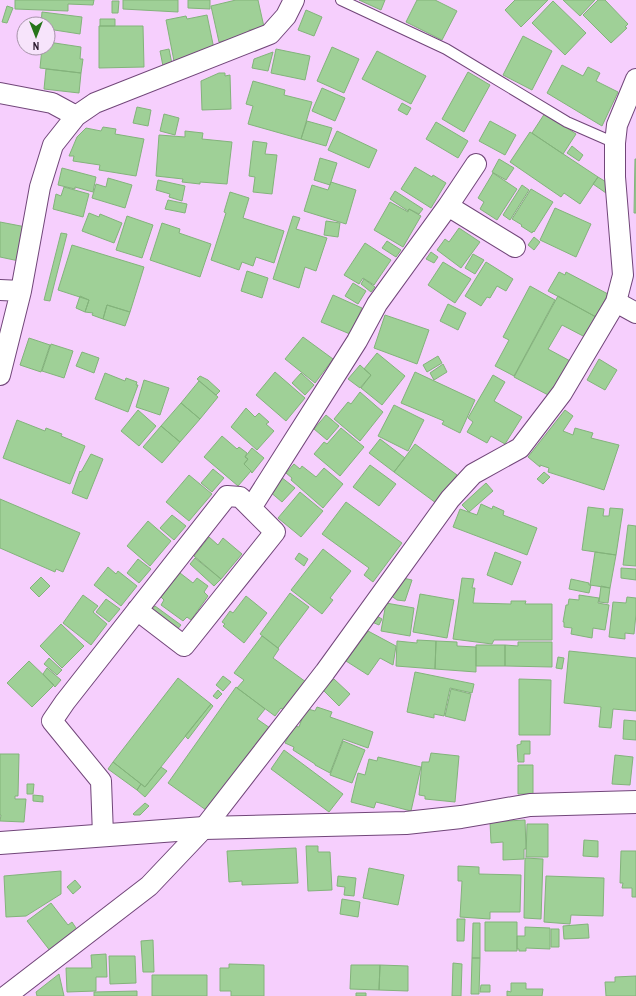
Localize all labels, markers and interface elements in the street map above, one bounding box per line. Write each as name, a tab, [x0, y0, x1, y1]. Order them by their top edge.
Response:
north arrow	[16, 16, 56, 56]
text: N	[33, 39, 39, 53]

